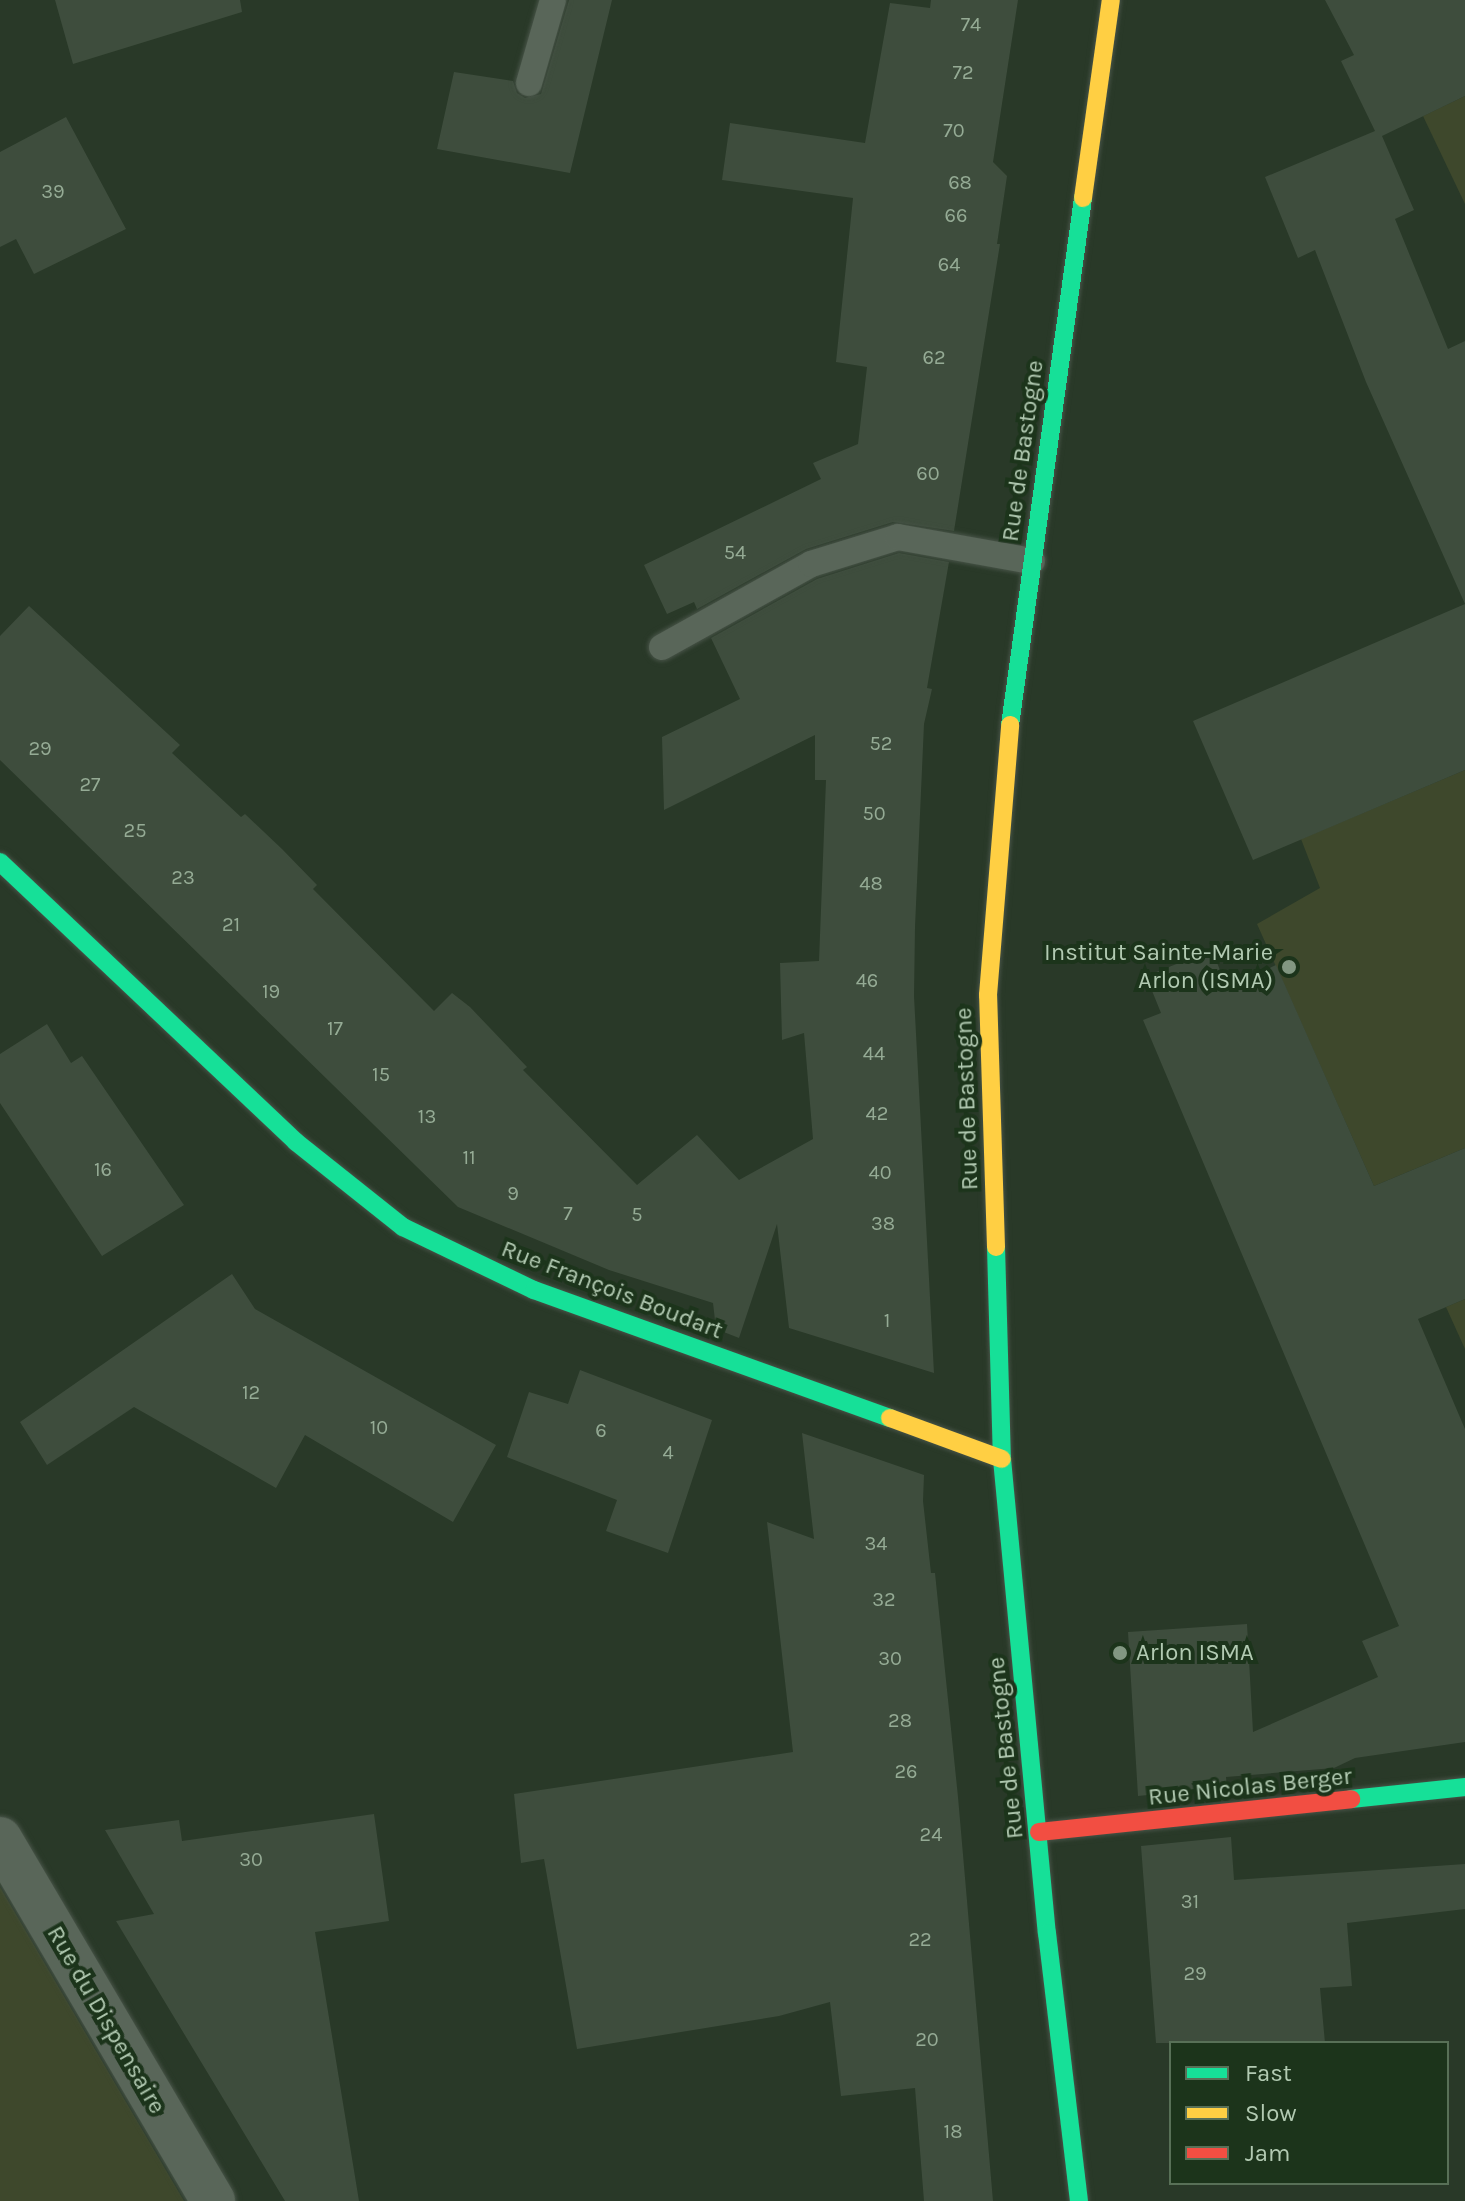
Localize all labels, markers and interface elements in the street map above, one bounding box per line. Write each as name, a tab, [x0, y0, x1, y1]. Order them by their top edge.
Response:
house number: 74	[961, 12, 981, 36]
house number: 72	[953, 60, 973, 84]
house number: 70	[943, 118, 965, 142]
house number: 68	[948, 170, 972, 194]
house number: 39	[41, 179, 65, 203]
house number: 66	[945, 203, 967, 227]
house number: 64	[938, 252, 960, 276]
house number: 62	[922, 345, 946, 369]
street label: Rue de Bastogne	[996, 359, 1050, 543]
house number: 60	[916, 461, 940, 485]
house number: 54	[724, 540, 746, 564]
house number: 52	[870, 731, 892, 755]
house number: 29	[28, 736, 52, 760]
house number: 27	[80, 772, 100, 796]
house number: 50	[862, 801, 886, 825]
house number: 25	[124, 818, 146, 842]
house number: 23	[171, 865, 195, 889]
house number: 48	[859, 871, 883, 895]
house number: 21	[222, 912, 240, 936]
place label: Institut Sainte-Marie Arlon (ISMA)	[1044, 939, 1273, 995]
marker: Institut Sainte-Marie Arlon (ISMA)	[1280, 958, 1298, 976]
house number: 46	[856, 968, 878, 992]
house number: 19	[262, 979, 280, 1003]
street label: Rue de Bastogne	[949, 1007, 985, 1191]
house number: 17	[327, 1016, 343, 1040]
house number: 44	[863, 1041, 885, 1065]
house number: 15	[372, 1062, 390, 1086]
house number: 42	[866, 1101, 888, 1125]
house number: 13	[418, 1104, 436, 1128]
house number: 11	[462, 1145, 476, 1169]
house number: 16	[94, 1157, 112, 1181]
house number: 40	[868, 1160, 892, 1184]
house number: 9	[507, 1181, 519, 1205]
house number: 7	[563, 1201, 573, 1225]
house number: 5	[631, 1202, 643, 1226]
house number: 38	[871, 1211, 895, 1235]
street label: Rue François Boudart	[497, 1234, 727, 1346]
house number: 1	[884, 1308, 890, 1332]
house number: 12	[242, 1380, 260, 1404]
house number: 10	[370, 1415, 388, 1439]
house number: 6	[595, 1418, 607, 1442]
house number: 4	[662, 1440, 674, 1464]
house number: 34	[865, 1531, 887, 1555]
house number: 32	[872, 1587, 896, 1611]
place label: Arlon ISMA	[1136, 1639, 1254, 1667]
marker: Arlon ISMA	[1111, 1644, 1129, 1662]
house number: 30	[878, 1646, 902, 1670]
street label: Rue de Bastogne	[982, 1656, 1030, 1840]
house number: 28	[888, 1708, 912, 1732]
house number: 26	[894, 1759, 918, 1783]
street label: Rue Nicolas Berger	[1147, 1762, 1353, 1812]
house number: 24	[920, 1822, 942, 1846]
house number: 30	[239, 1847, 263, 1871]
house number: 31	[1181, 1889, 1199, 1913]
street label: Rue du Dispensaire	[40, 1921, 172, 2119]
house number: 22	[908, 1927, 932, 1951]
house number: 29	[1183, 1961, 1207, 1985]
house number: 20	[915, 2027, 939, 2051]
legend	[1169, 2041, 1449, 2185]
text: Fast	[1245, 2059, 1292, 2087]
text: Slow	[1245, 2099, 1297, 2127]
house number: 18	[944, 2119, 962, 2143]
text: Jam	[1245, 2139, 1290, 2167]

